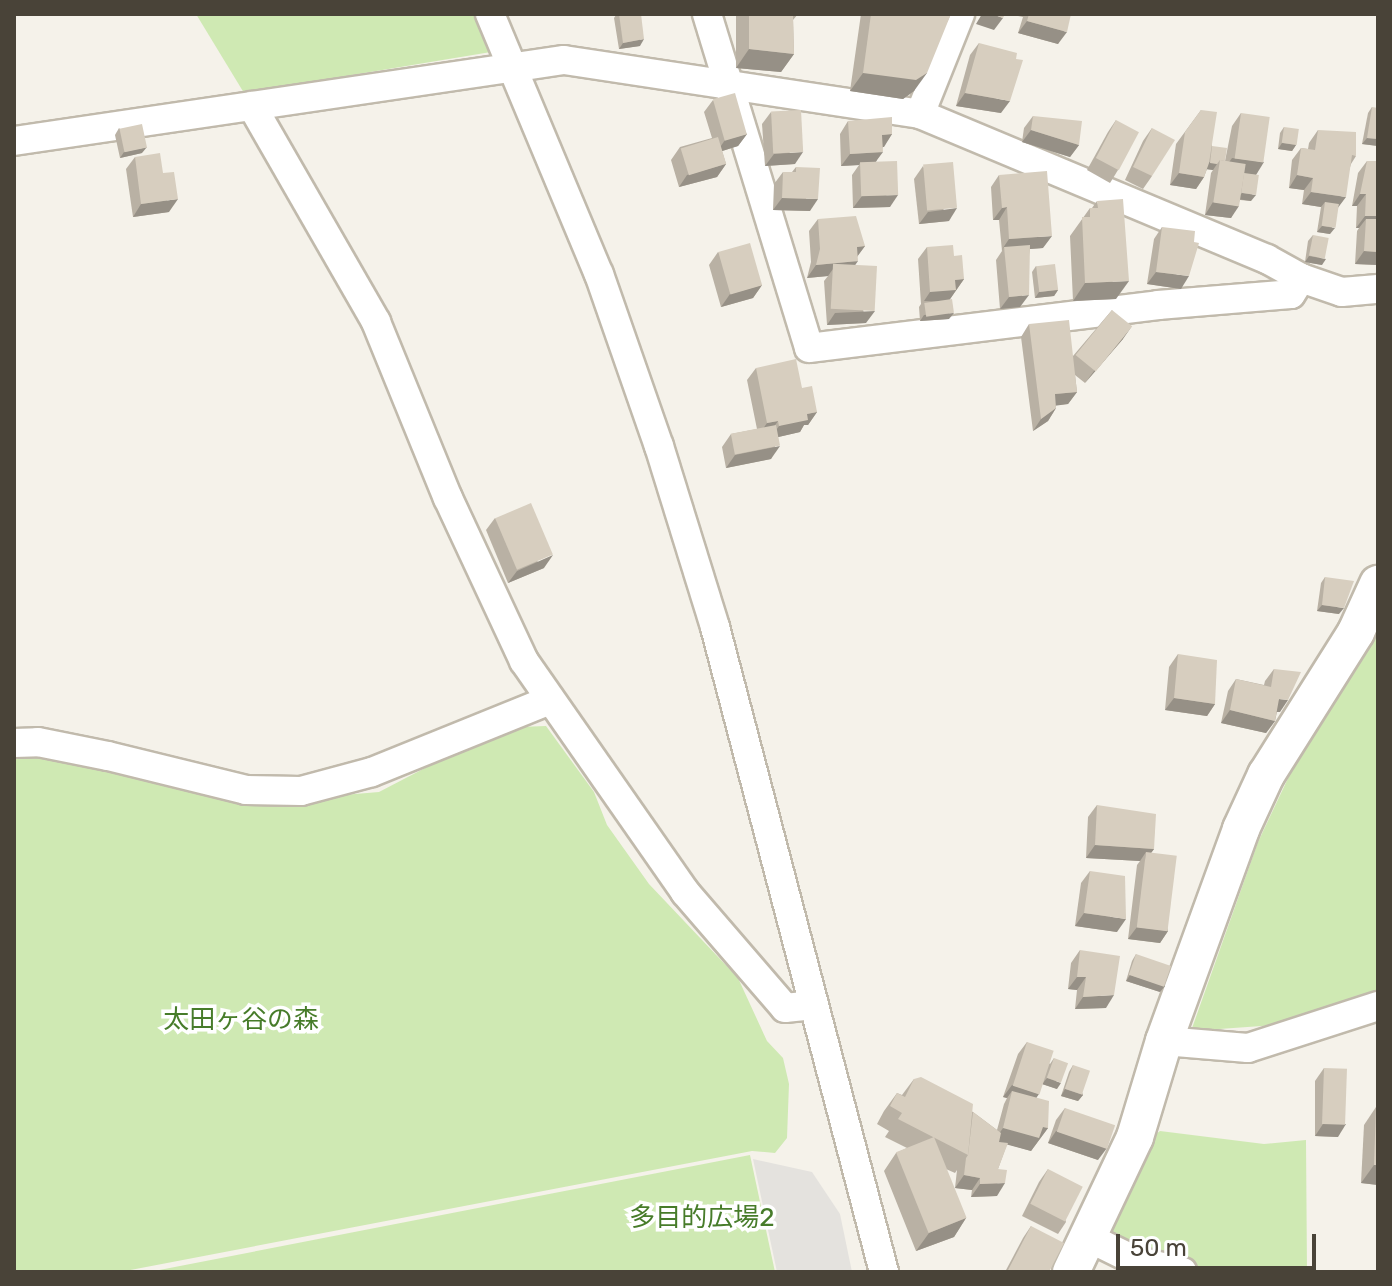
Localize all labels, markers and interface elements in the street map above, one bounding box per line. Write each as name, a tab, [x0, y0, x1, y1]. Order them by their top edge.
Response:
park label: 太田ヶ谷の森	[163, 1004, 319, 1036]
park label: 多目的広場2	[629, 1202, 775, 1234]
scale bar	[1120, 1218, 1320, 1268]
text: 50 m	[1130, 1234, 1187, 1262]

